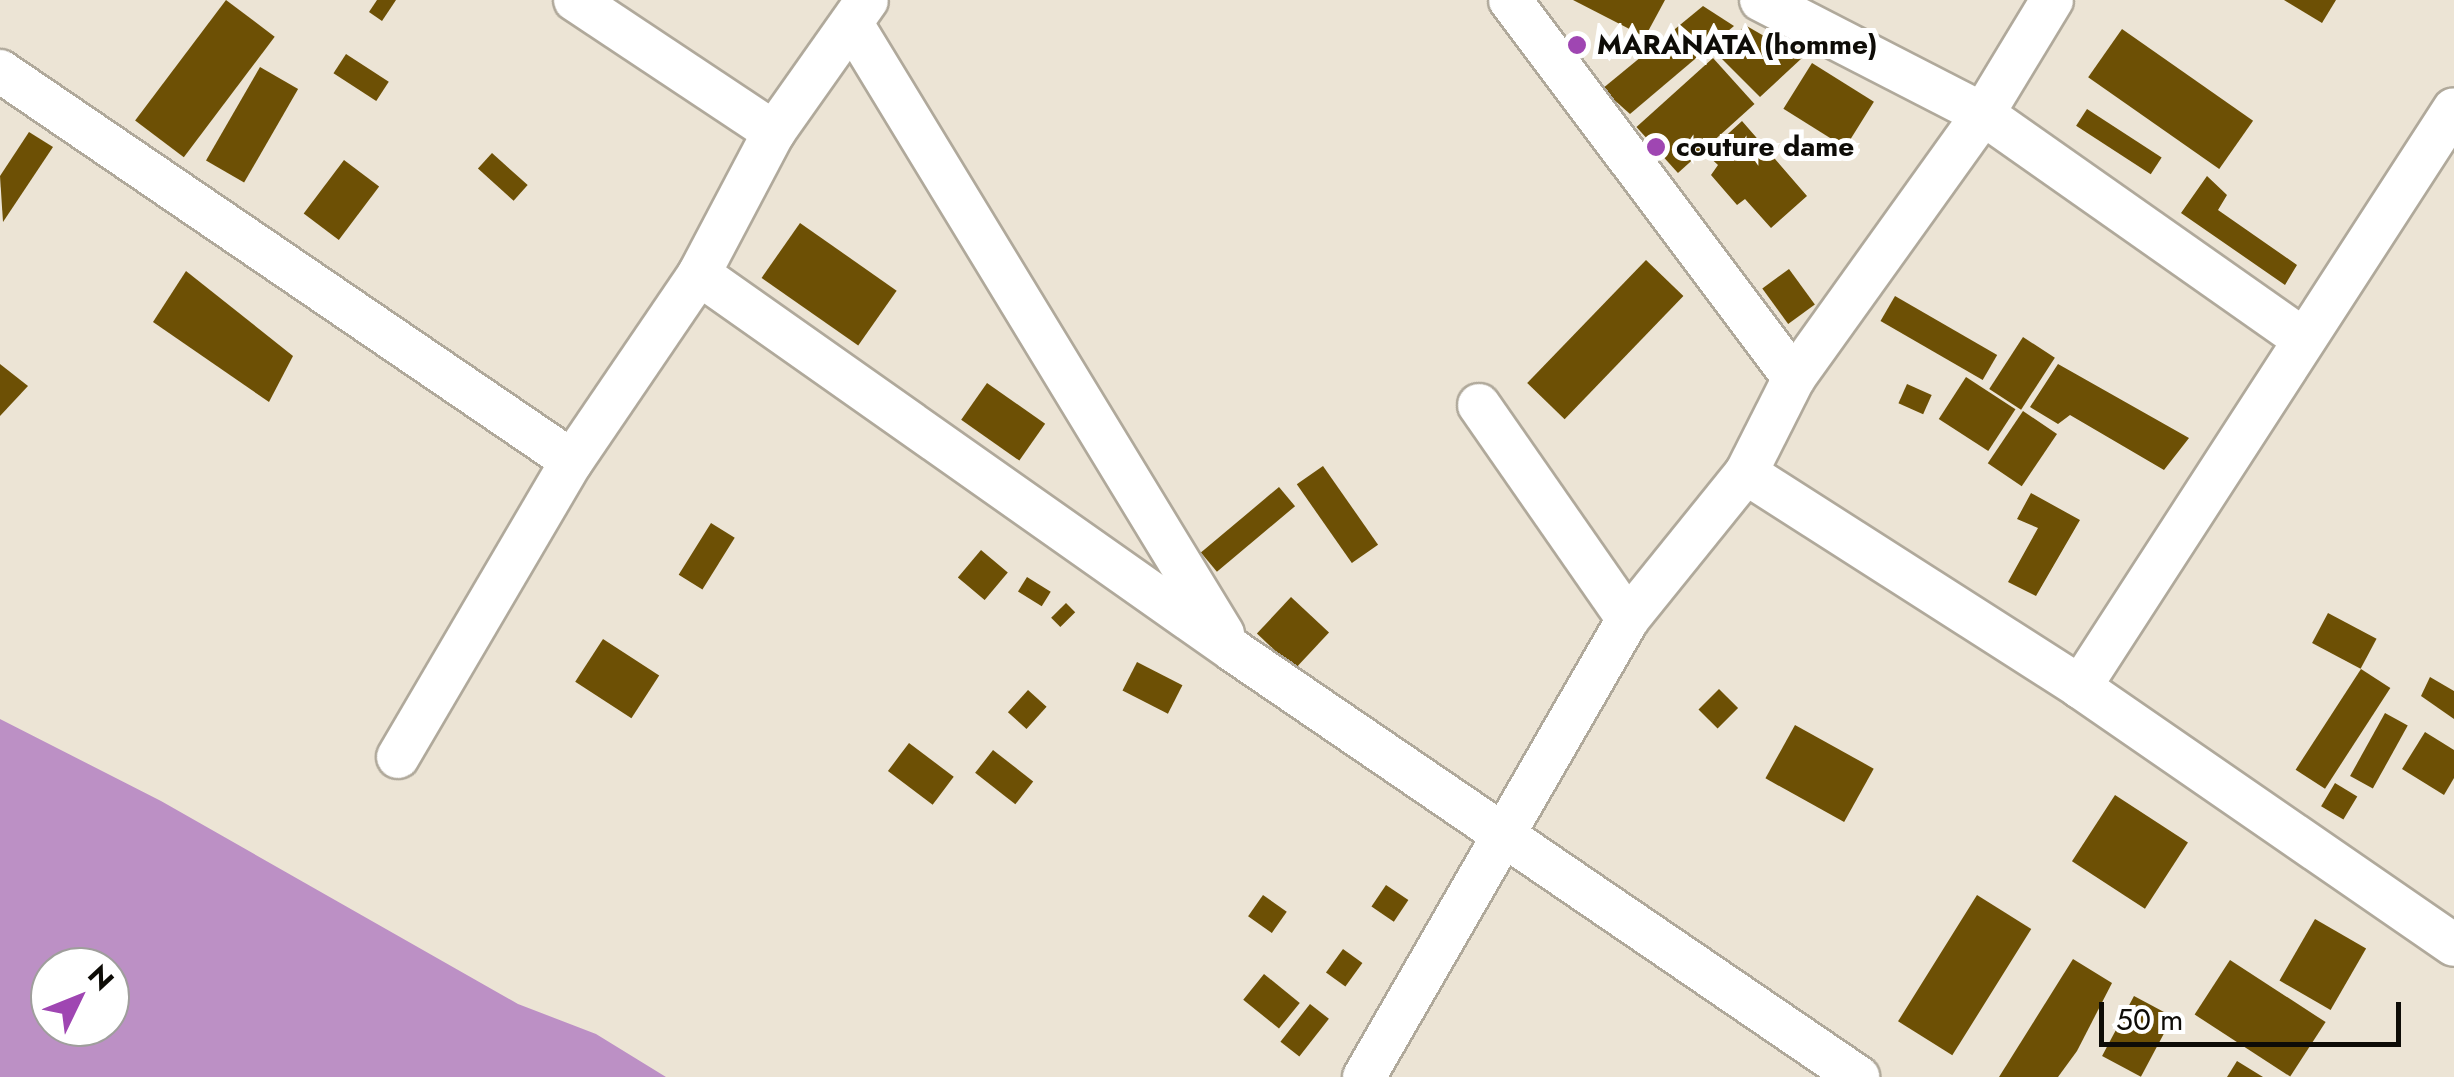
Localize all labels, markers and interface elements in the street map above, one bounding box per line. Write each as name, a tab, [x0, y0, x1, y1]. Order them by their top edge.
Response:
place label: MARANATA (homme)	[1597, 28, 1877, 62]
marker: MARANATA (homme)	[1566, 34, 1588, 56]
place label: couture dame	[1676, 130, 1854, 164]
marker: couture dame	[1645, 136, 1667, 158]
north arrow	[30, 947, 130, 1047]
text: N	[78, 955, 123, 1000]
scale bar	[2104, 982, 2406, 1044]
text: 50 m	[2116, 998, 2183, 1041]

